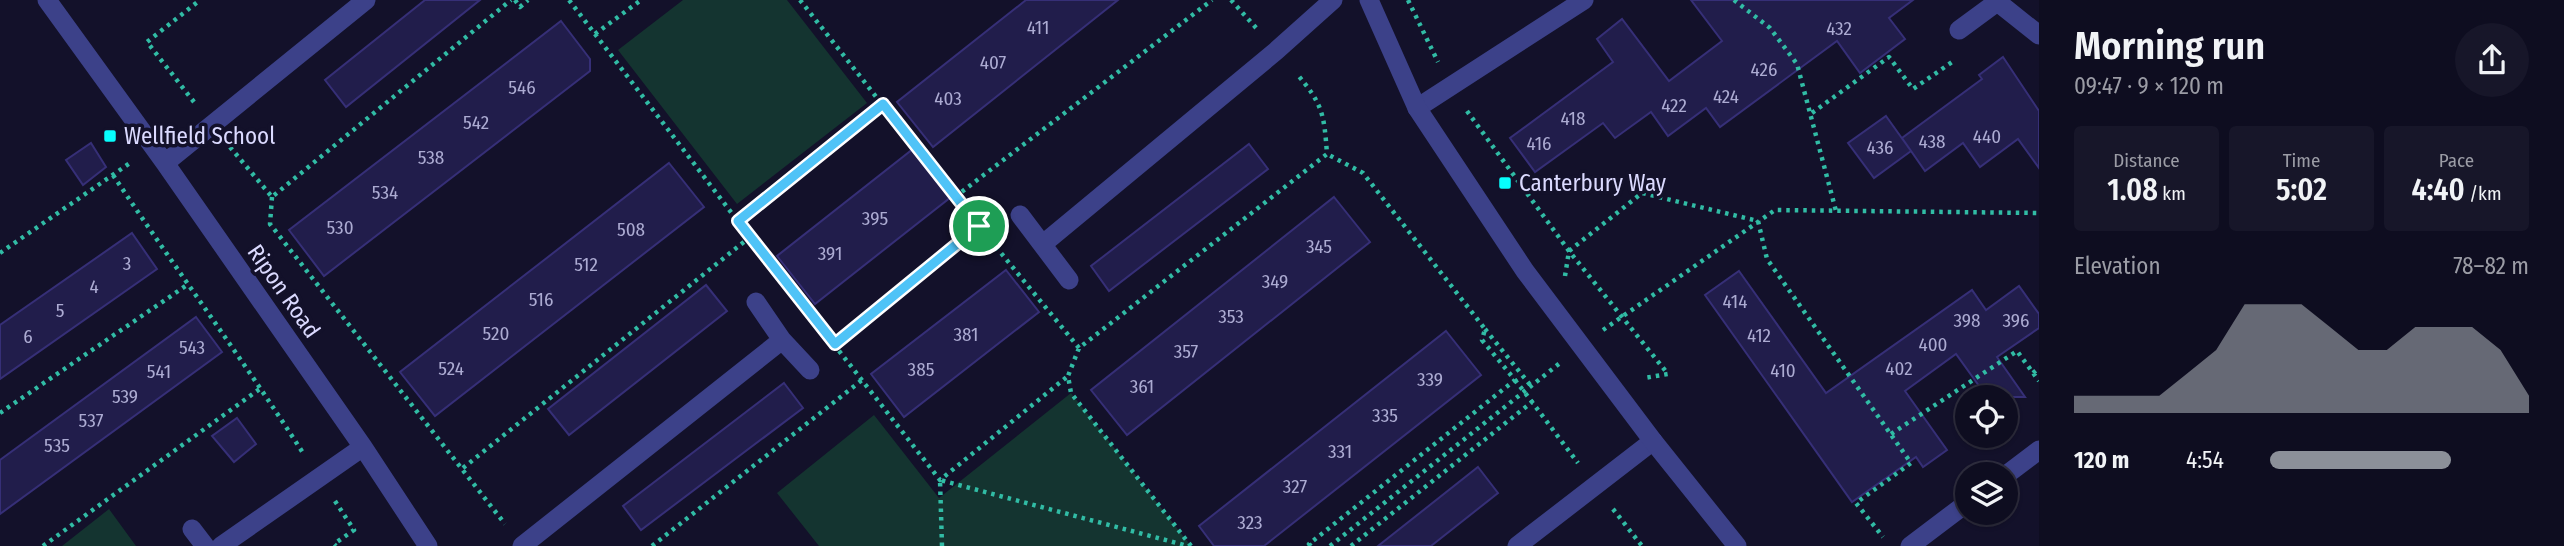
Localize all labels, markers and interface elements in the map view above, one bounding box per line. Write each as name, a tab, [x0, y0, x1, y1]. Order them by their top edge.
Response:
house number: 411	[1027, 16, 1049, 39]
house number: 432	[1826, 17, 1852, 40]
text: Morning run	[2074, 23, 2265, 69]
button: share	[2455, 23, 2529, 97]
house number: 407	[980, 51, 1007, 74]
house number: 426	[1751, 58, 1777, 81]
text: 09:47 · 9 × 120 m	[2074, 72, 2224, 100]
house number: 546	[508, 76, 536, 99]
house number: 424	[1713, 85, 1739, 108]
house number: 403	[934, 87, 962, 110]
house number: 422	[1661, 94, 1687, 117]
house number: 418	[1560, 107, 1586, 130]
house number: 542	[463, 111, 489, 134]
place label: Wellfield School	[124, 122, 275, 150]
house number: 440	[1973, 125, 2001, 148]
marker: Wellfield School	[102, 128, 118, 144]
house number: 438	[1919, 130, 1946, 153]
house number: 416	[1526, 132, 1552, 155]
house number: 436	[1867, 136, 1893, 159]
house number: 538	[418, 146, 444, 169]
text: Distance	[2113, 149, 2180, 172]
text: Time	[2283, 149, 2320, 172]
text: Pace	[2439, 149, 2474, 172]
place label: Canterbury Way	[1519, 169, 1667, 197]
text: 1.08	[2107, 172, 2158, 208]
text: 5:02	[2276, 172, 2327, 208]
text: 4:40	[2411, 172, 2465, 208]
marker: Canterbury Way	[1497, 175, 1513, 191]
house number: 534	[372, 181, 398, 204]
text: km	[2158, 182, 2186, 205]
text: /km	[2465, 182, 2502, 205]
pin	[949, 196, 1009, 256]
house number: 395	[862, 207, 888, 230]
icon: arrive	[960, 207, 998, 245]
house number: 530	[326, 216, 354, 239]
house number: 508	[617, 218, 645, 241]
house number: 345	[1306, 235, 1332, 258]
street label: Ripon Road	[242, 239, 326, 343]
house number: 391	[818, 242, 842, 265]
house number: 3	[123, 252, 131, 275]
text: Elevation	[2074, 252, 2161, 280]
text: 78–82 m	[2453, 252, 2529, 280]
house number: 512	[574, 253, 598, 276]
house number: 349	[1262, 270, 1288, 293]
house number: 4	[89, 275, 99, 298]
house number: 516	[529, 288, 553, 311]
house number: 414	[1723, 290, 1747, 313]
house number: 5	[56, 299, 64, 322]
house number: 353	[1218, 305, 1244, 328]
house number: 398	[1953, 309, 1981, 332]
house number: 396	[2002, 309, 2030, 332]
house number: 520	[483, 322, 509, 345]
house number: 381	[953, 323, 979, 346]
house number: 412	[1747, 324, 1771, 347]
house number: 6	[23, 325, 33, 348]
house number: 400	[1919, 333, 1948, 356]
house number: 543	[179, 336, 205, 359]
house number: 357	[1174, 340, 1199, 363]
house number: 524	[438, 357, 464, 380]
house number: 402	[1885, 357, 1913, 380]
house number: 385	[908, 358, 934, 381]
house number: 410	[1770, 359, 1796, 382]
house number: 541	[147, 360, 171, 383]
house number: 339	[1417, 368, 1443, 391]
house number: 361	[1130, 375, 1154, 398]
house number: 539	[112, 385, 138, 408]
map controls	[1955, 385, 2018, 525]
button: locate	[1955, 385, 2018, 448]
house number: 335	[1372, 404, 1398, 427]
house number: 537	[79, 409, 104, 432]
house number: 535	[44, 434, 70, 457]
house number: 331	[1328, 440, 1352, 463]
text: 120 m	[2074, 446, 2129, 474]
text: 4:54	[2186, 446, 2224, 474]
button: layers	[1955, 462, 2018, 525]
house number: 327	[1283, 475, 1307, 498]
house number: 323	[1237, 511, 1263, 534]

